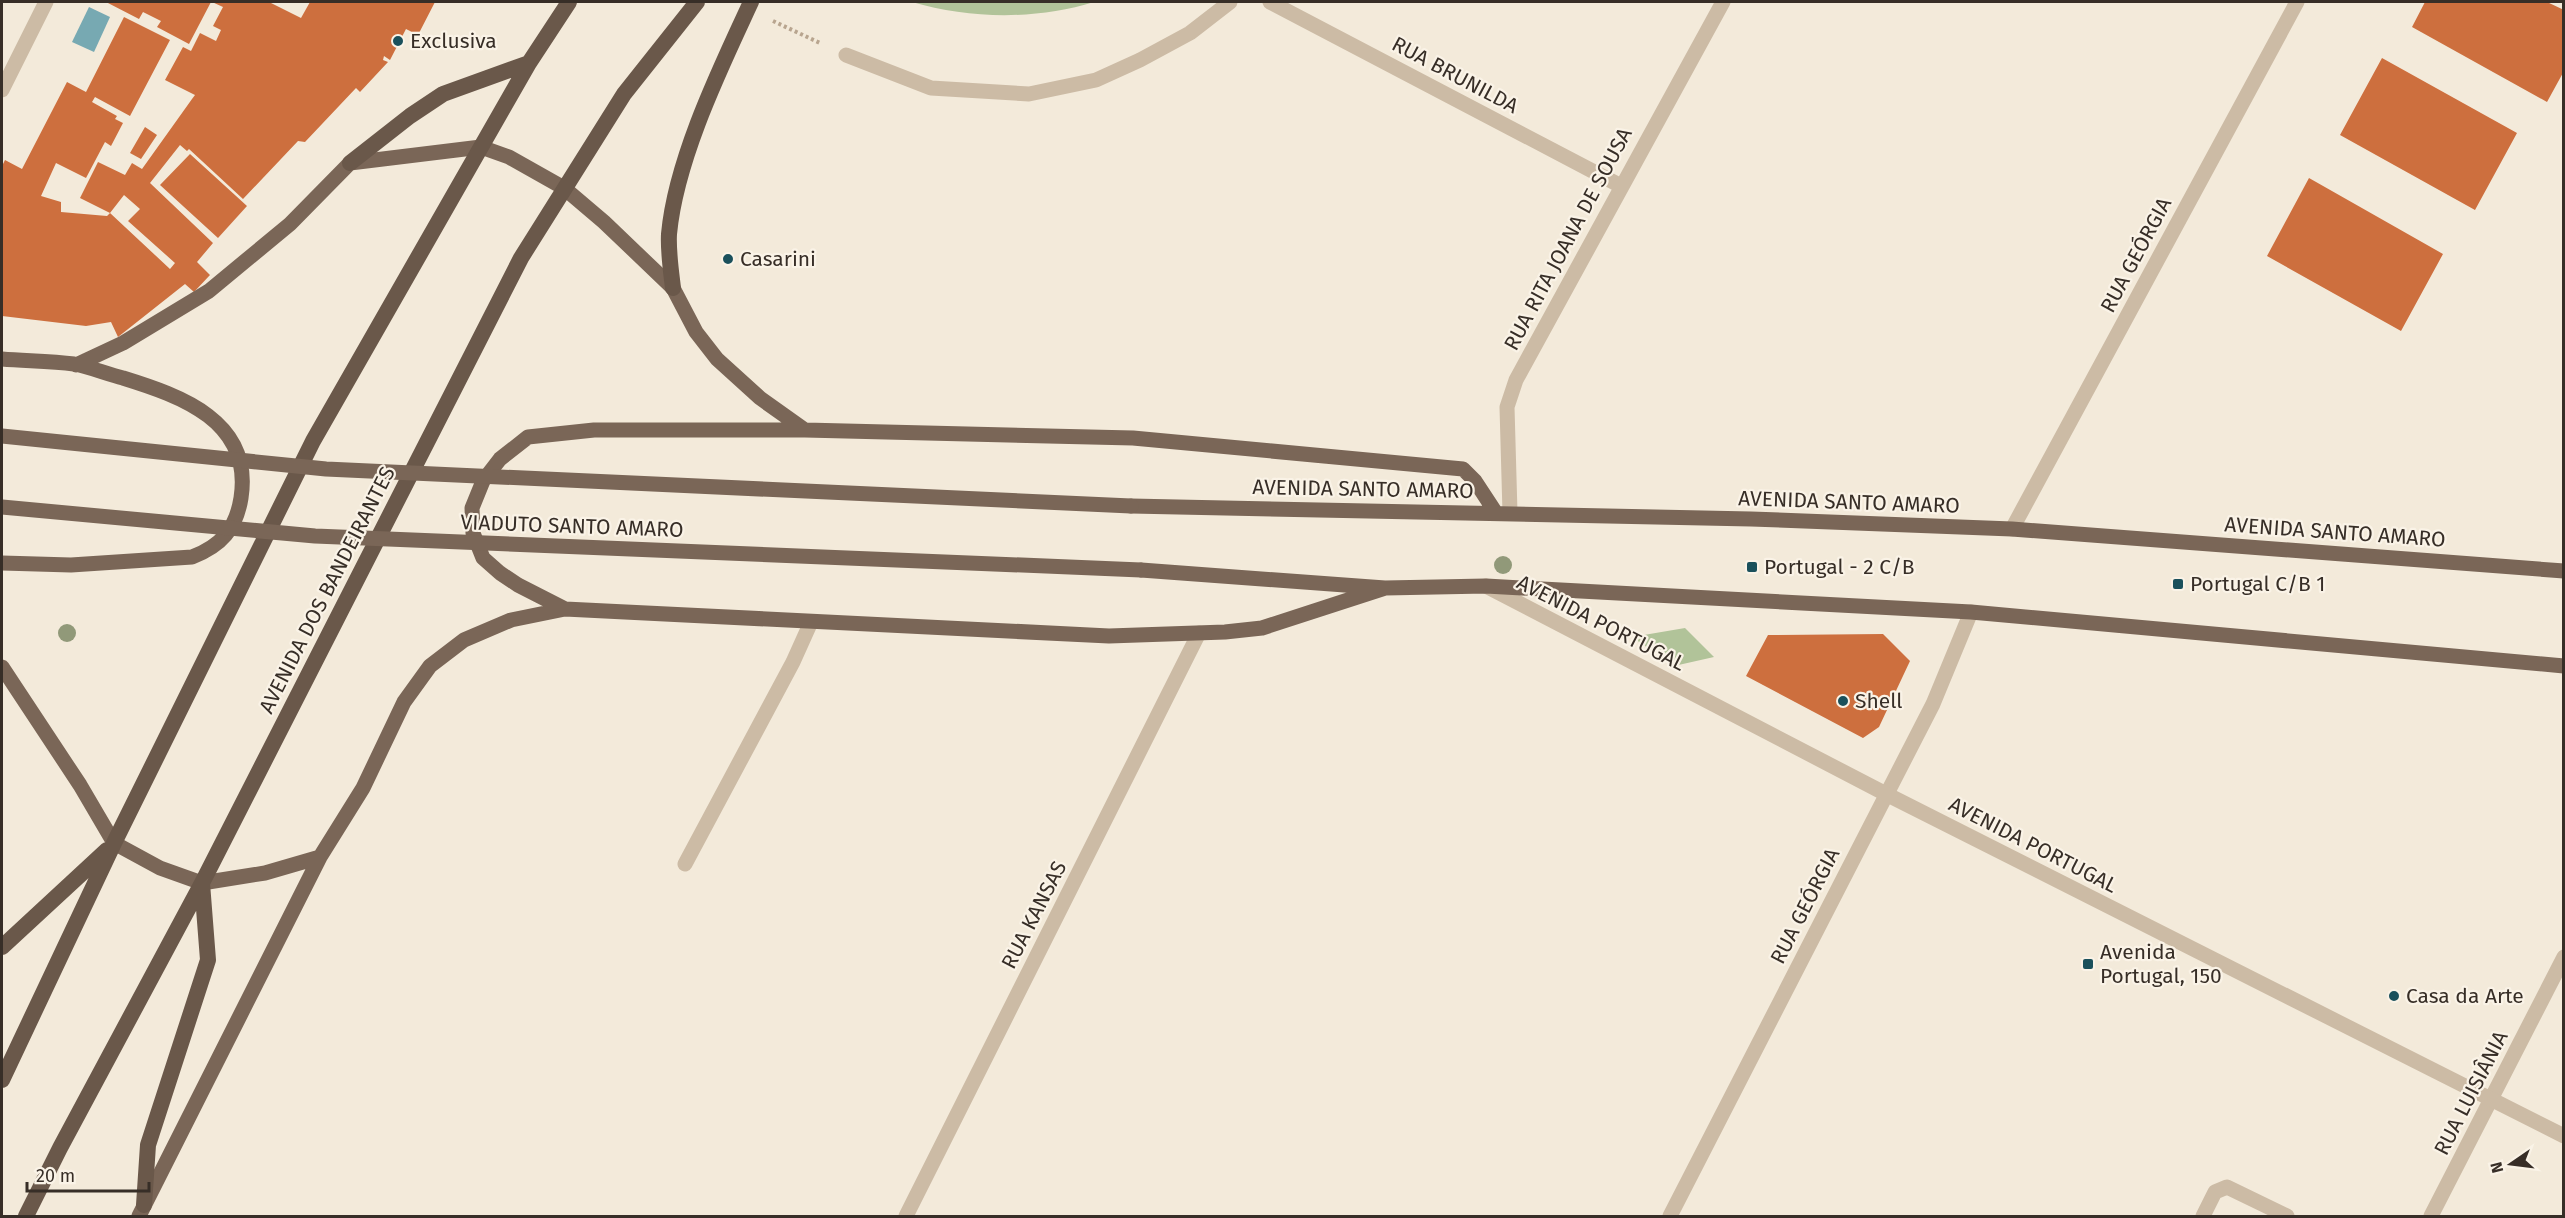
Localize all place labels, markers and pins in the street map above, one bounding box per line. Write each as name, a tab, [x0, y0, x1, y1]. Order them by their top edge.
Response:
place label: Exclusiva	[410, 28, 497, 54]
marker: Exclusiva	[391, 34, 405, 48]
place label: Casarini	[740, 246, 816, 272]
marker: Casarini	[721, 252, 735, 266]
place label: Portugal - 2 C/B	[1764, 554, 1915, 580]
marker: Portugal - 2 C/B	[1745, 560, 1759, 574]
place label: Portugal C/B 1	[2190, 571, 2325, 597]
marker: Portugal C/B 1	[2171, 577, 2185, 591]
place label: Shell	[1855, 688, 1903, 714]
marker: Shell	[1836, 694, 1850, 708]
place label: Avenida Portugal, 150	[2100, 939, 2222, 989]
marker: Avenida Portugal, 150	[2081, 957, 2095, 971]
place label: Casa da Arte	[2406, 983, 2524, 1009]
marker: Casa da Arte	[2387, 989, 2401, 1003]

